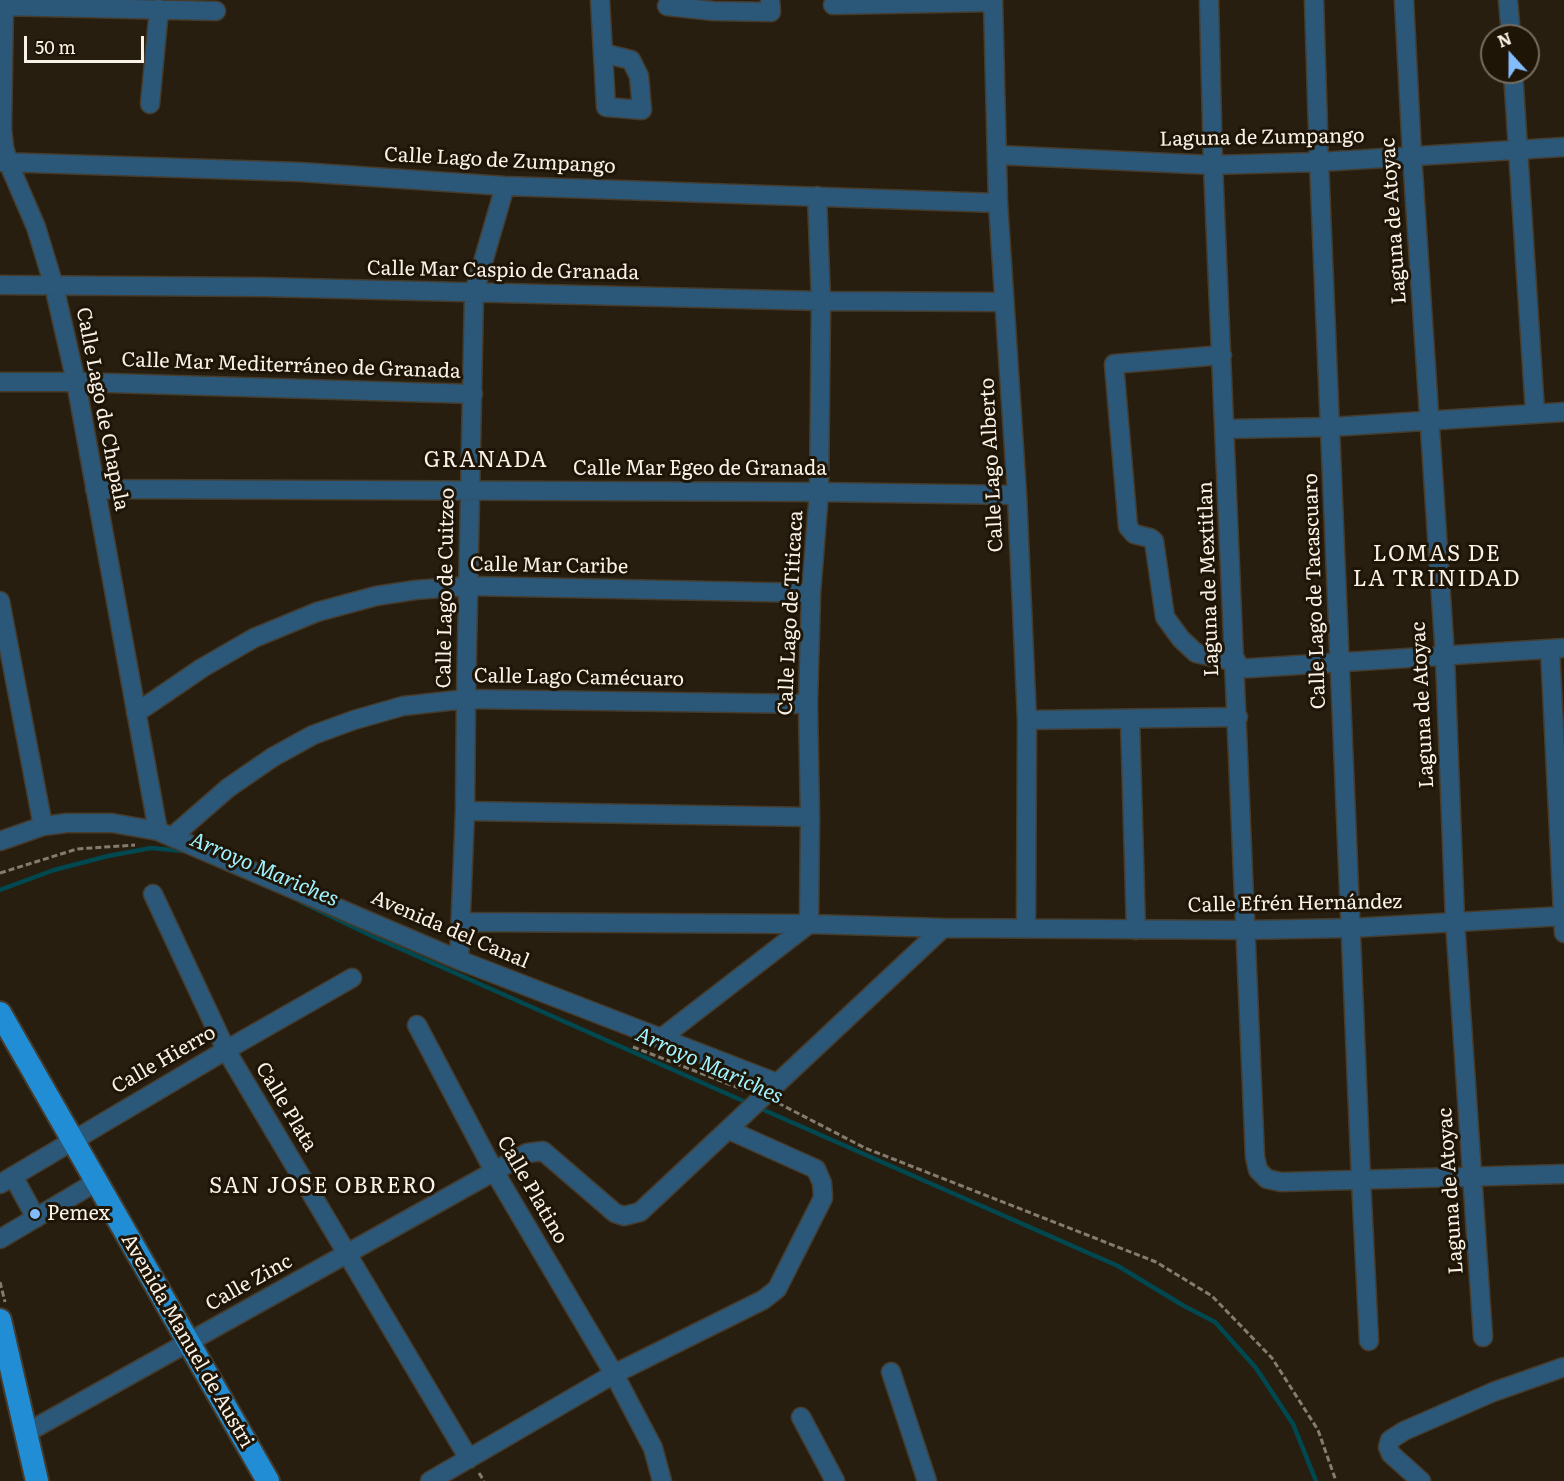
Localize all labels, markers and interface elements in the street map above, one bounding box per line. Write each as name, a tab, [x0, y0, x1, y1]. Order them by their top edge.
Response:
scale bar	[27, 24, 147, 62]
north arrow	[1480, 24, 1540, 84]
text: N	[1494, 25, 1515, 53]
text: 50 m	[35, 33, 76, 60]
street label: Laguna de Zumpango	[1159, 124, 1365, 152]
street label: Laguna de Atoyac	[1376, 137, 1412, 305]
street label: Calle Lago de Zumpango	[384, 143, 616, 179]
street label: Calle Mar Caspio de Granada	[367, 257, 639, 285]
street label: Calle Lago de Chapala	[70, 305, 134, 513]
street label: Calle Mar Mediterráneo de Granada	[121, 348, 461, 384]
street label: Calle Lago Alberto	[975, 377, 1009, 553]
district label: GRANADA	[424, 448, 548, 474]
street label: Calle Mar Egeo de Granada	[573, 457, 827, 481]
street label: Calle Lago de Tacascuaro	[1299, 472, 1331, 710]
street label: Laguna de Mextitlan	[1194, 481, 1224, 677]
street label: Calle Lago de Cuitzeo	[432, 487, 460, 689]
street label: Calle Lago de Titicaca	[774, 510, 808, 716]
district label: LOMAS DE LA TRINIDAD	[1353, 542, 1521, 594]
street label: Calle Mar Caribe	[470, 553, 628, 579]
street label: Laguna de Atoyac	[1407, 621, 1439, 789]
street label: Calle Lago Camécuaro	[474, 664, 684, 692]
water label: Arroyo Mariches	[186, 827, 342, 913]
street label: Avenida del Canal	[367, 886, 533, 974]
street label: Calle Efrén Hernández	[1188, 890, 1402, 918]
street label: Calle Hierro	[108, 1021, 220, 1099]
water label: Arroyo Mariches	[631, 1022, 787, 1110]
street label: Calle Plata	[250, 1058, 322, 1156]
street label: Laguna de Atoyac	[1433, 1107, 1469, 1275]
street label: Calle Platino	[491, 1132, 573, 1248]
district label: SAN JOSE OBRERO	[209, 1174, 437, 1200]
place label: Pemex	[47, 1202, 110, 1226]
marker: Pemex	[28, 1207, 42, 1221]
street label: Avenida Manuel de Austri	[116, 1230, 258, 1452]
street label: Calle Zinc	[202, 1249, 296, 1317]

